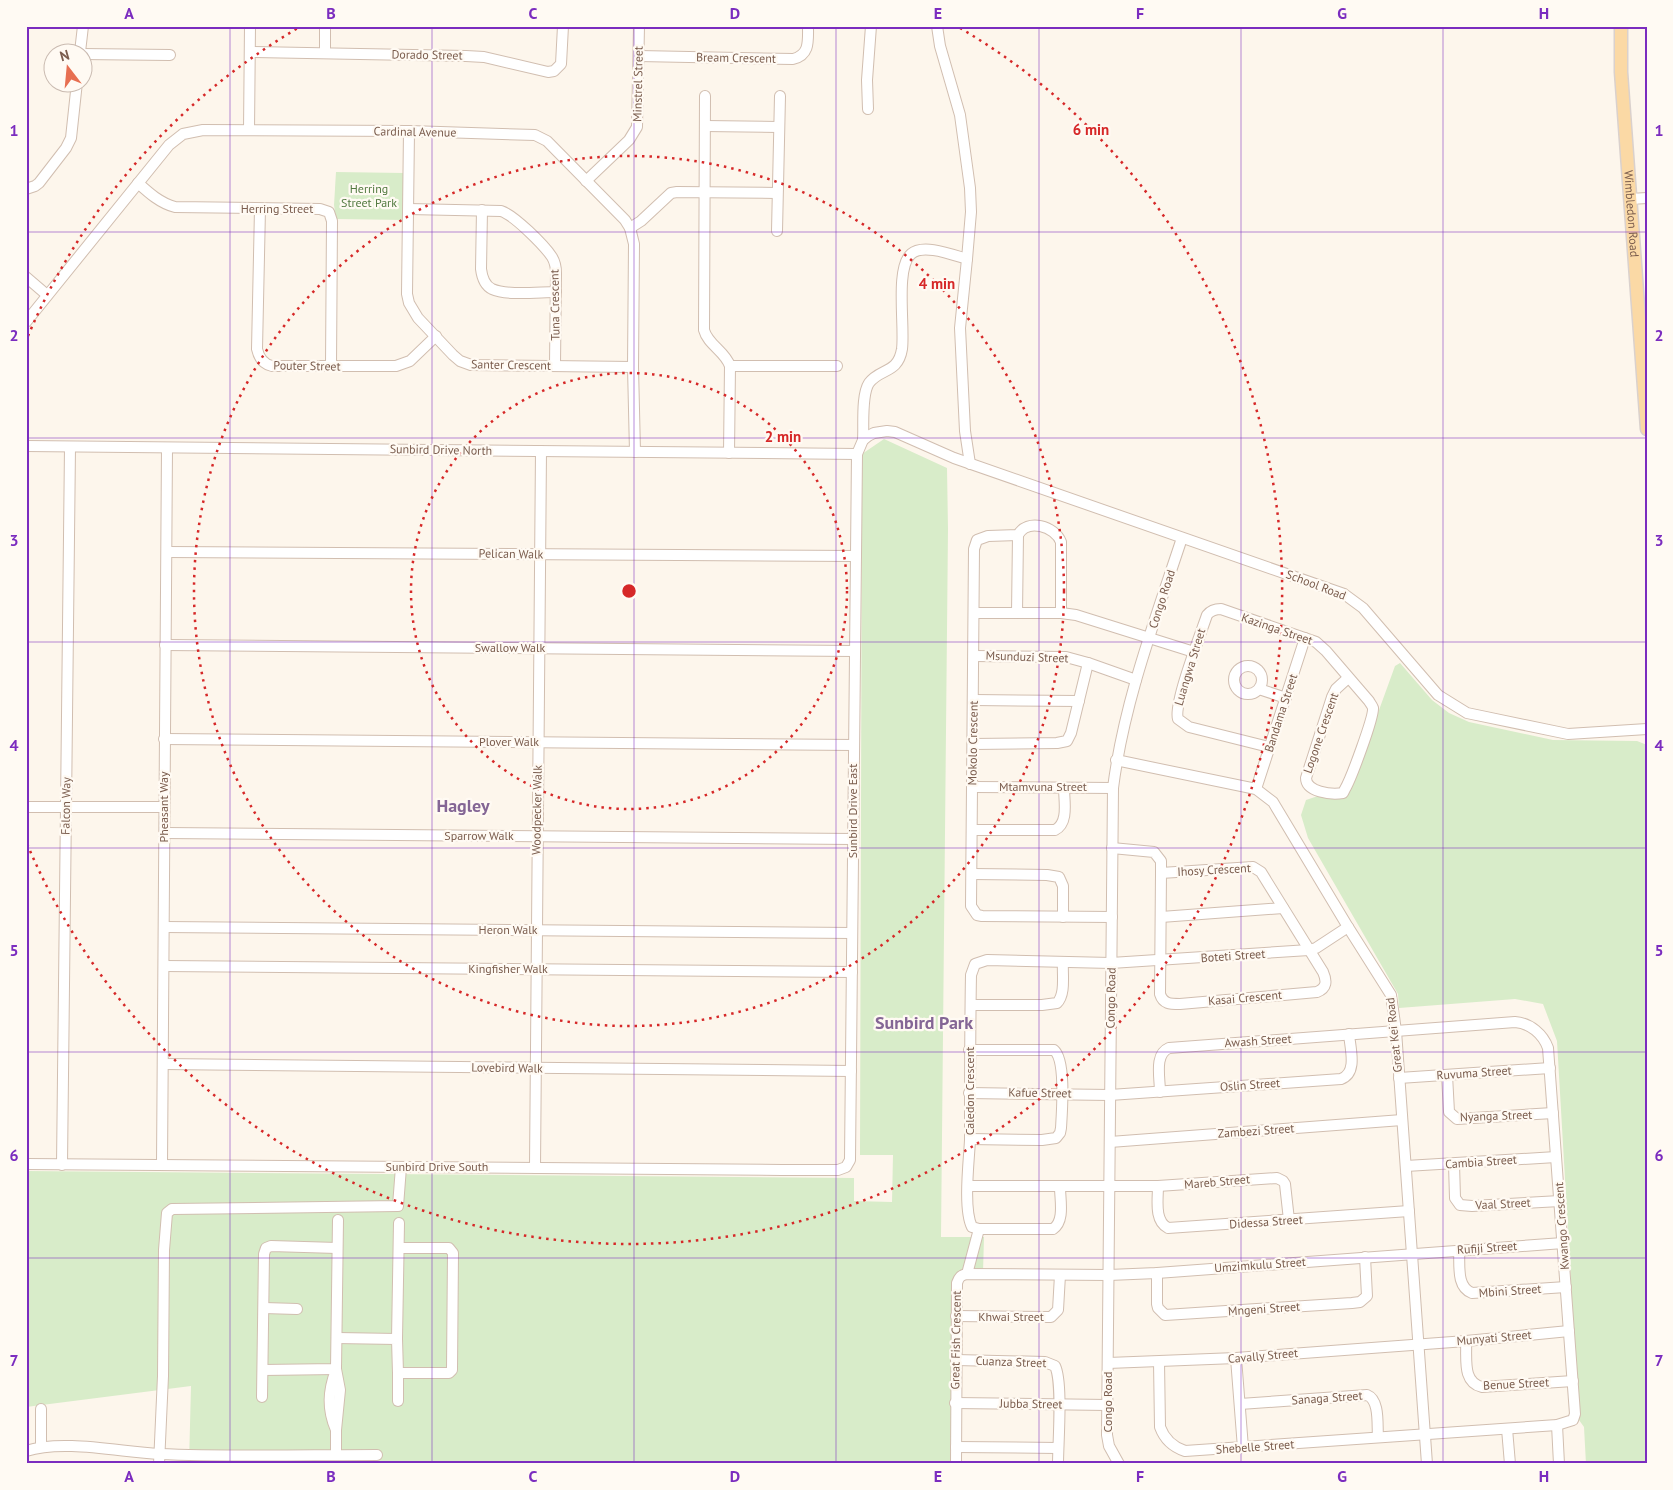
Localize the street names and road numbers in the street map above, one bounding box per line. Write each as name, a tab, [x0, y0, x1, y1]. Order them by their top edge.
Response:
street label: Dorado Street	[391, 46, 463, 63]
street label: Minstrel Street	[629, 46, 646, 122]
street label: Bream Crescent	[696, 49, 776, 66]
street label: Cardinal Avenue	[374, 123, 456, 140]
street label: Wimbledon Road	[1621, 170, 1642, 258]
street label: Herring Street	[241, 201, 313, 216]
street label: Tuna Crescent	[546, 269, 563, 341]
street label: Santer Crescent	[471, 356, 551, 373]
street label: Pouter Street	[273, 357, 341, 374]
street label: Sunbird Drive North	[390, 441, 492, 458]
street label: Pelican Walk	[479, 545, 544, 562]
street label: School Road	[1284, 566, 1348, 603]
street label: Congo Road	[1145, 568, 1178, 630]
street label: Kazinga Street	[1240, 609, 1315, 648]
street label: Luangwa Street	[1171, 626, 1208, 707]
street label: Swallow Walk	[475, 640, 546, 655]
street label: Msunduzi Street	[985, 648, 1069, 665]
street label: Bandama Street	[1261, 672, 1300, 754]
street label: Logone Crescent	[1300, 690, 1341, 775]
street label: Mokolo Crescent	[964, 700, 981, 786]
street label: Plover Walk	[479, 734, 539, 749]
street label: Sunbird Drive East	[845, 764, 860, 858]
street label: Woodpecker Walk	[528, 765, 545, 855]
street label: Pheasant Way	[156, 771, 171, 842]
street label: Falcon Way	[57, 777, 74, 835]
street label: Mtamvuna Street	[999, 779, 1087, 794]
street label: Sparrow Walk	[444, 828, 514, 843]
street label: Ihosy Crescent	[1177, 860, 1251, 879]
street label: Heron Walk	[479, 922, 538, 937]
street label: Boteti Street	[1200, 946, 1266, 965]
street label: Kingfisher Walk	[468, 961, 548, 976]
street label: Congo Road	[1102, 967, 1119, 1029]
street label: Kasai Crescent	[1207, 987, 1283, 1008]
street label: Great Kei Road	[1382, 997, 1405, 1073]
street label: Awash Street	[1224, 1031, 1292, 1050]
street label: Caledon Crescent	[962, 1047, 977, 1135]
street label: Lovebird Walk	[471, 1059, 543, 1076]
street label: Ruvuma Street	[1436, 1062, 1512, 1083]
street label: Oslin Street	[1219, 1075, 1281, 1094]
street label: Kafue Street	[1008, 1084, 1072, 1101]
street label: Nyanga Street	[1460, 1107, 1532, 1124]
street label: Zambezi Street	[1217, 1120, 1295, 1141]
street label: Cambia Street	[1445, 1152, 1517, 1171]
street label: Sunbird Drive South	[386, 1159, 488, 1174]
street label: Mareb Street	[1183, 1171, 1250, 1192]
street label: Kwango Crescent	[1551, 1182, 1572, 1270]
street label: Vaal Street	[1474, 1195, 1531, 1212]
street label: Didessa Street	[1229, 1211, 1303, 1232]
street label: Rufiji Street	[1456, 1238, 1518, 1257]
street label: Umzimkulu Street	[1214, 1254, 1306, 1275]
street label: Mbini Street	[1478, 1281, 1542, 1300]
street label: Great Fish Crescent	[947, 1291, 964, 1389]
street label: Mngeni Street	[1227, 1299, 1301, 1319]
street label: Khwai Street	[978, 1309, 1044, 1324]
street label: Munyati Street	[1456, 1327, 1532, 1348]
street label: Cavally Street	[1227, 1345, 1299, 1366]
street label: Cuanza Street	[975, 1353, 1047, 1370]
street label: Congo Road	[1100, 1372, 1115, 1432]
street label: Benue Street	[1483, 1374, 1549, 1393]
street label: Sanaga Street	[1291, 1388, 1363, 1407]
street label: Jubba Street	[999, 1395, 1063, 1412]
street label: Shebelle Street	[1215, 1436, 1295, 1457]

